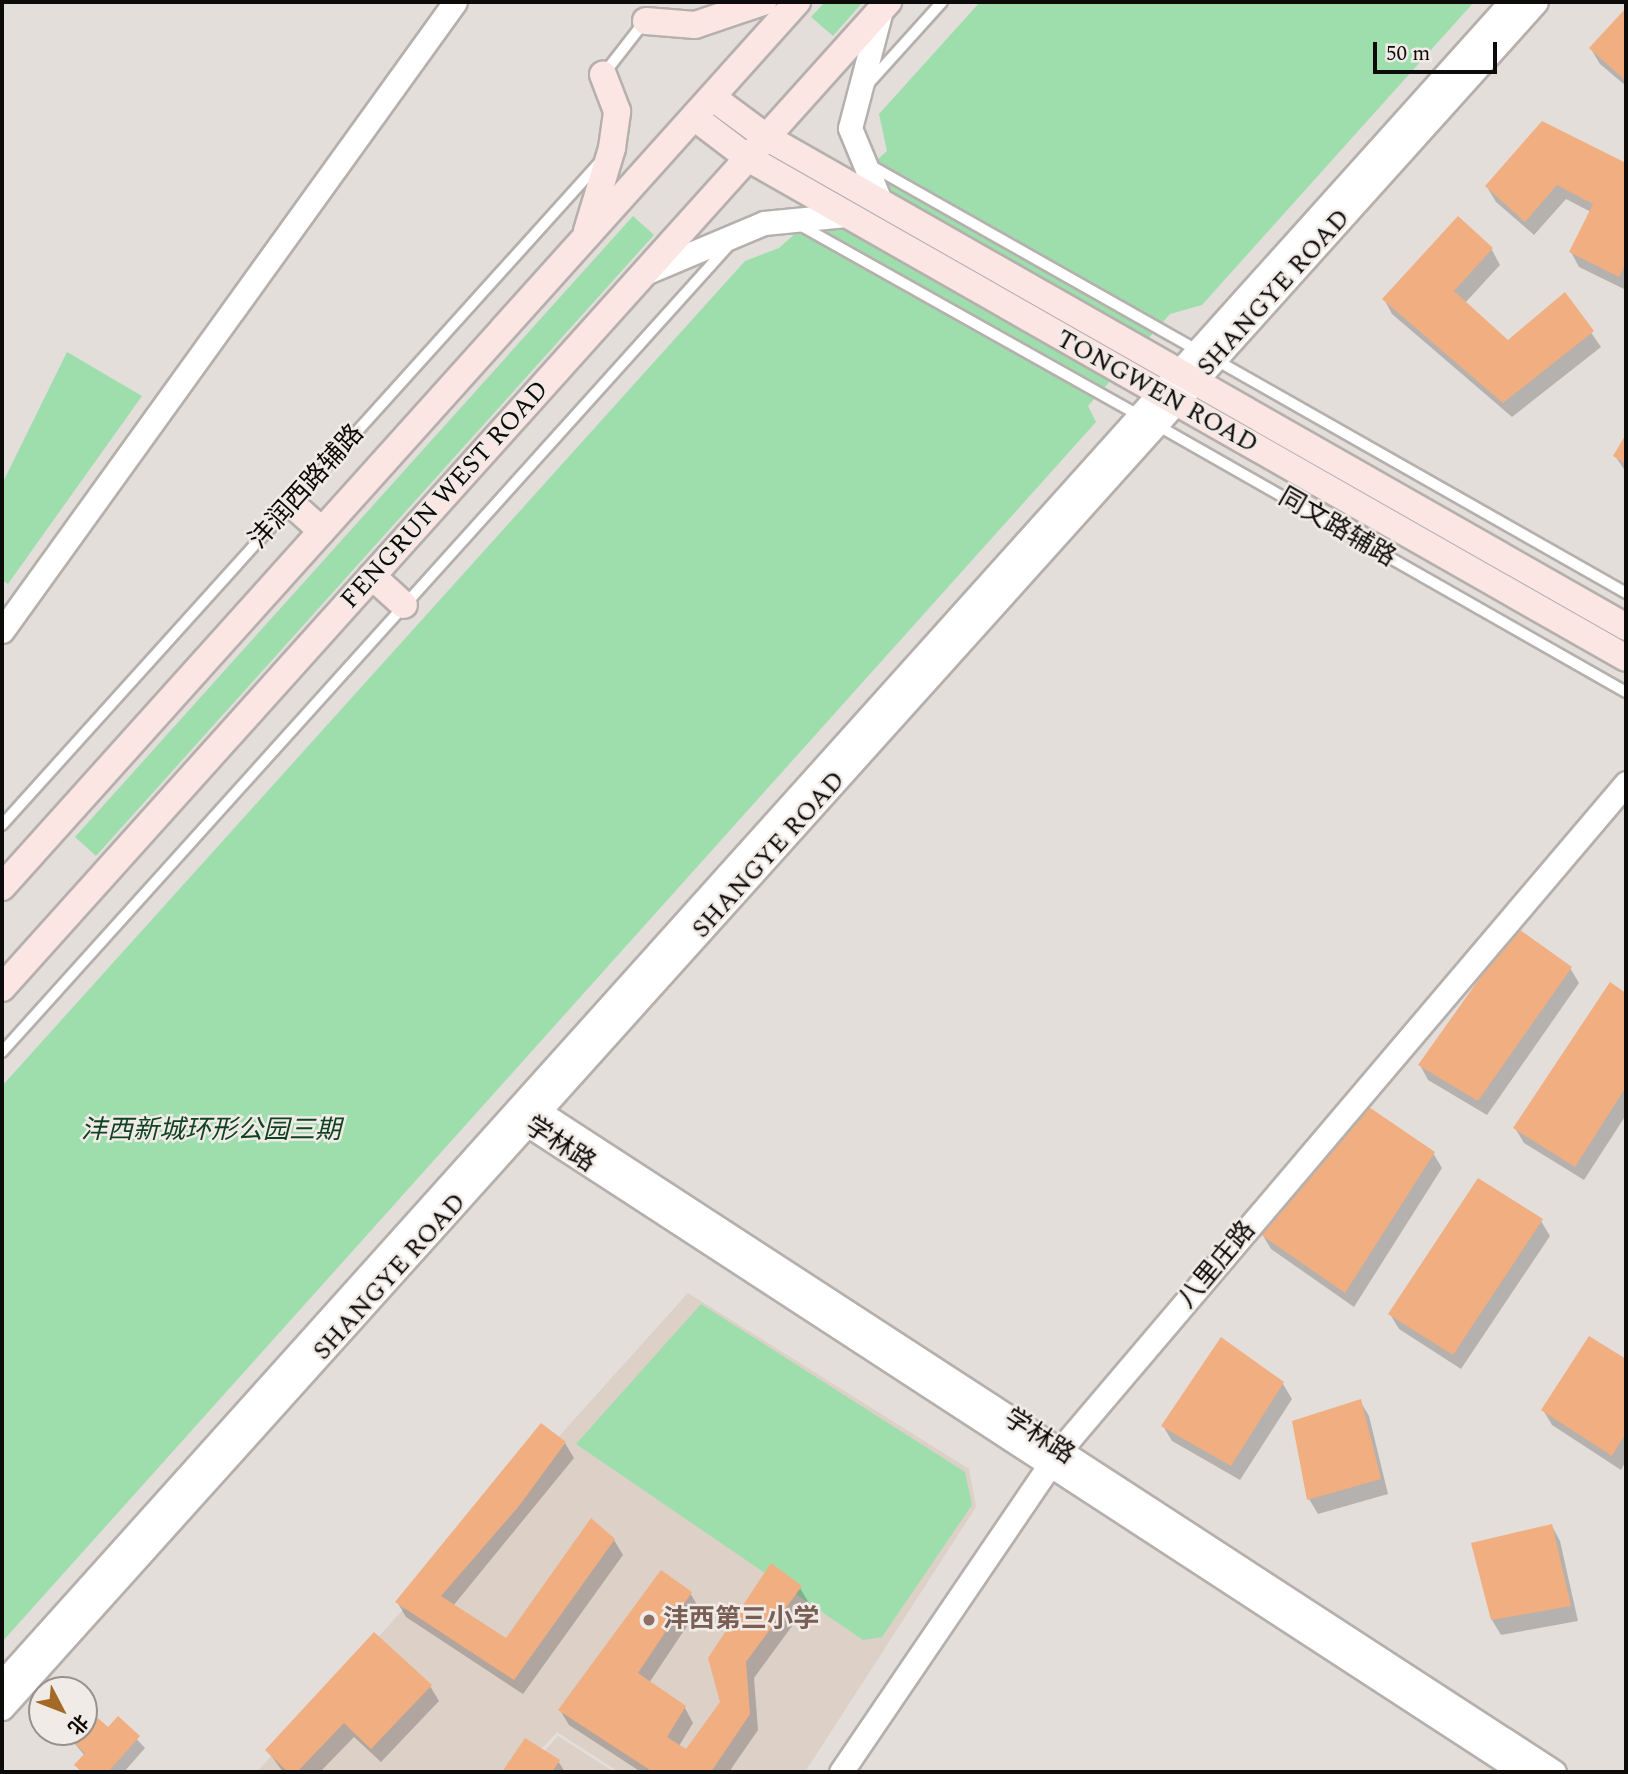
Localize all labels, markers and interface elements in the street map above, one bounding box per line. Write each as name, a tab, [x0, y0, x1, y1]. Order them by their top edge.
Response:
scale bar	[1376, 28, 1500, 72]
text: 50 m	[1386, 38, 1430, 70]
street label: SHANGYE ROAD	[1191, 203, 1357, 383]
street label: TONGWEN ROAD	[1051, 324, 1263, 460]
street label: FENGRUN WEST ROAD	[334, 375, 556, 615]
street label: 沣润西路辅路	[243, 419, 371, 555]
street label: 同文路辅路	[1273, 482, 1401, 574]
street label: SHANGYE ROAD	[686, 765, 852, 945]
street label: 学林路	[519, 1111, 601, 1179]
park label: 沣西新城环形公园三期	[81, 1115, 341, 1147]
street label: SHANGYE ROAD	[307, 1187, 473, 1367]
street label: 八里庄路	[1172, 1215, 1262, 1315]
street label: 学林路	[998, 1403, 1080, 1471]
place label: 沣西第三小学	[663, 1604, 819, 1636]
marker: 沣西第三小学	[641, 1612, 657, 1628]
north arrow	[28, 1676, 98, 1746]
text: 北	[60, 1707, 95, 1741]

